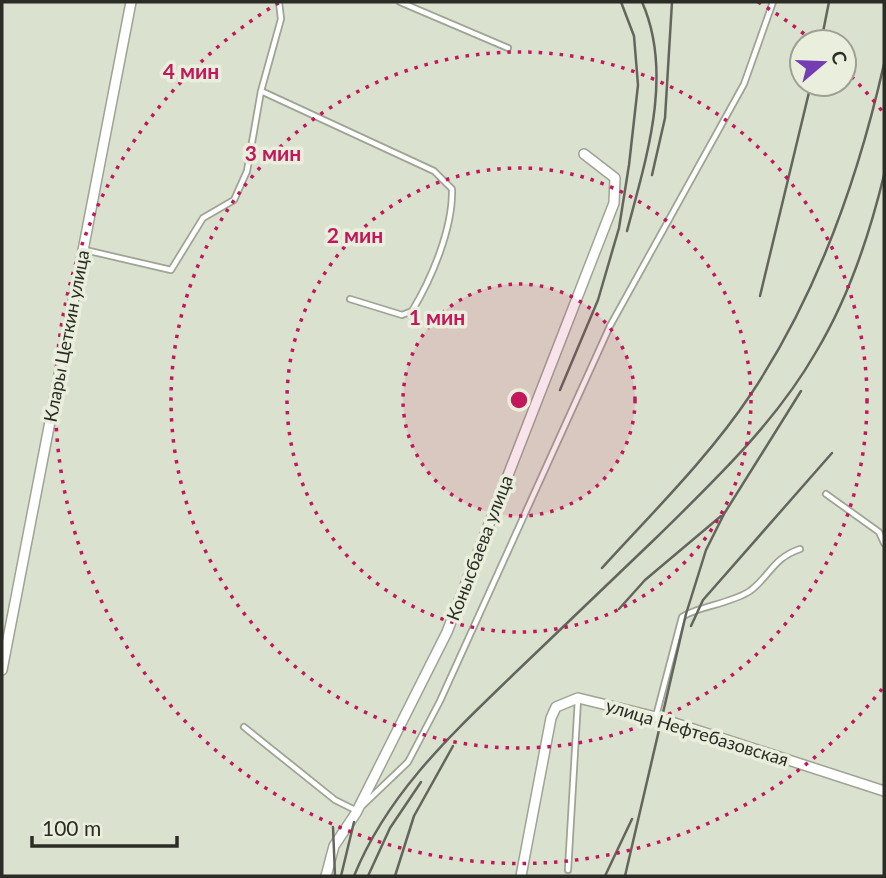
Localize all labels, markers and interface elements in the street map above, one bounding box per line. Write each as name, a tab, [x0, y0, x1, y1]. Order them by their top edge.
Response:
north arrow	[788, 28, 858, 98]
text: С	[827, 48, 853, 67]
text: 4 мин	[163, 58, 219, 83]
text: 3 мин	[245, 140, 301, 165]
text: 2 мин	[327, 222, 383, 247]
street label: Клары Цеткин улица	[39, 248, 93, 424]
text: 1 мин	[409, 304, 465, 329]
centre of rings	[507, 388, 531, 412]
street label: Конысбаева улица	[441, 472, 517, 623]
street label: улица Нефтебазовская	[603, 694, 791, 770]
scale bar	[32, 804, 177, 848]
text: 100 m	[42, 815, 101, 840]

